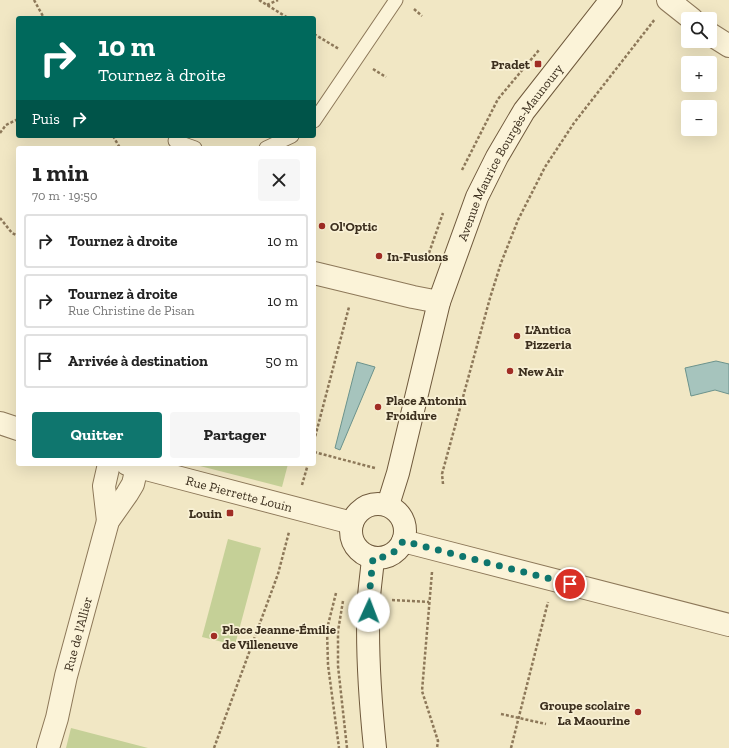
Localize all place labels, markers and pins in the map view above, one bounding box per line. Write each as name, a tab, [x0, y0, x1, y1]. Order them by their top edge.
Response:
place label: Pradet	[491, 57, 531, 72]
marker: Pradet	[533, 59, 543, 69]
place label: Ol'Optic	[330, 219, 377, 234]
marker: Ol'Optic	[317, 221, 327, 231]
place label: In-Fusions	[387, 249, 448, 264]
marker: In-Fusions	[374, 251, 384, 261]
place label: L'Antica Pizzeria	[525, 322, 572, 352]
marker: L'Antica Pizzeria	[512, 331, 522, 341]
place label: New Air	[518, 364, 564, 379]
marker: New Air	[505, 366, 515, 376]
place label: Place Antonin Froidure	[386, 393, 467, 423]
marker: Place Antonin Froidure	[373, 402, 383, 412]
place label: Louin	[189, 505, 222, 521]
marker: Louin	[225, 508, 235, 518]
pin	[553, 567, 587, 601]
place label: Place Jeanne-Émilie de Villeneuve	[222, 622, 337, 652]
marker: Place Jeanne-Émilie de Villeneuve	[209, 631, 219, 641]
place label: Groupe scolaire La Maourine	[540, 698, 631, 728]
marker: Groupe scolaire La Maourine	[633, 707, 643, 717]

